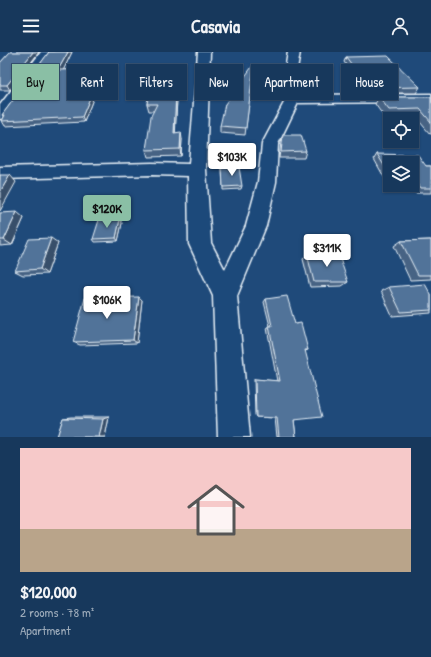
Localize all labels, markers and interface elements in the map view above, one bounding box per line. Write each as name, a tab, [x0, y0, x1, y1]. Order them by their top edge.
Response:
text: Casavia	[191, 14, 240, 39]
icon: menu	[20, 15, 42, 37]
icon: person	[389, 15, 411, 37]
chip: Buy	[12, 64, 59, 100]
chip: Rent	[67, 64, 118, 100]
chip: Filters	[126, 64, 187, 100]
chip: New	[195, 64, 243, 100]
chip: Apartment	[251, 64, 333, 100]
chip: House	[341, 64, 398, 100]
map controls	[383, 112, 419, 192]
button: locate	[383, 112, 419, 148]
pin: $103K	[204, 143, 260, 177]
text: $103K	[217, 147, 247, 165]
button: layers	[383, 156, 419, 192]
pin: $120K	[79, 195, 135, 229]
text: $120K	[92, 199, 122, 217]
pin: $311K	[299, 234, 355, 268]
text: $311K	[313, 238, 341, 256]
pin: $106K	[79, 286, 135, 320]
text: $106K	[92, 290, 122, 308]
icon: home	[180, 474, 252, 546]
text: $120,000	[20, 580, 77, 603]
text: 2 rooms · 78 m²	[20, 603, 94, 621]
text: Apartment	[20, 621, 71, 639]

